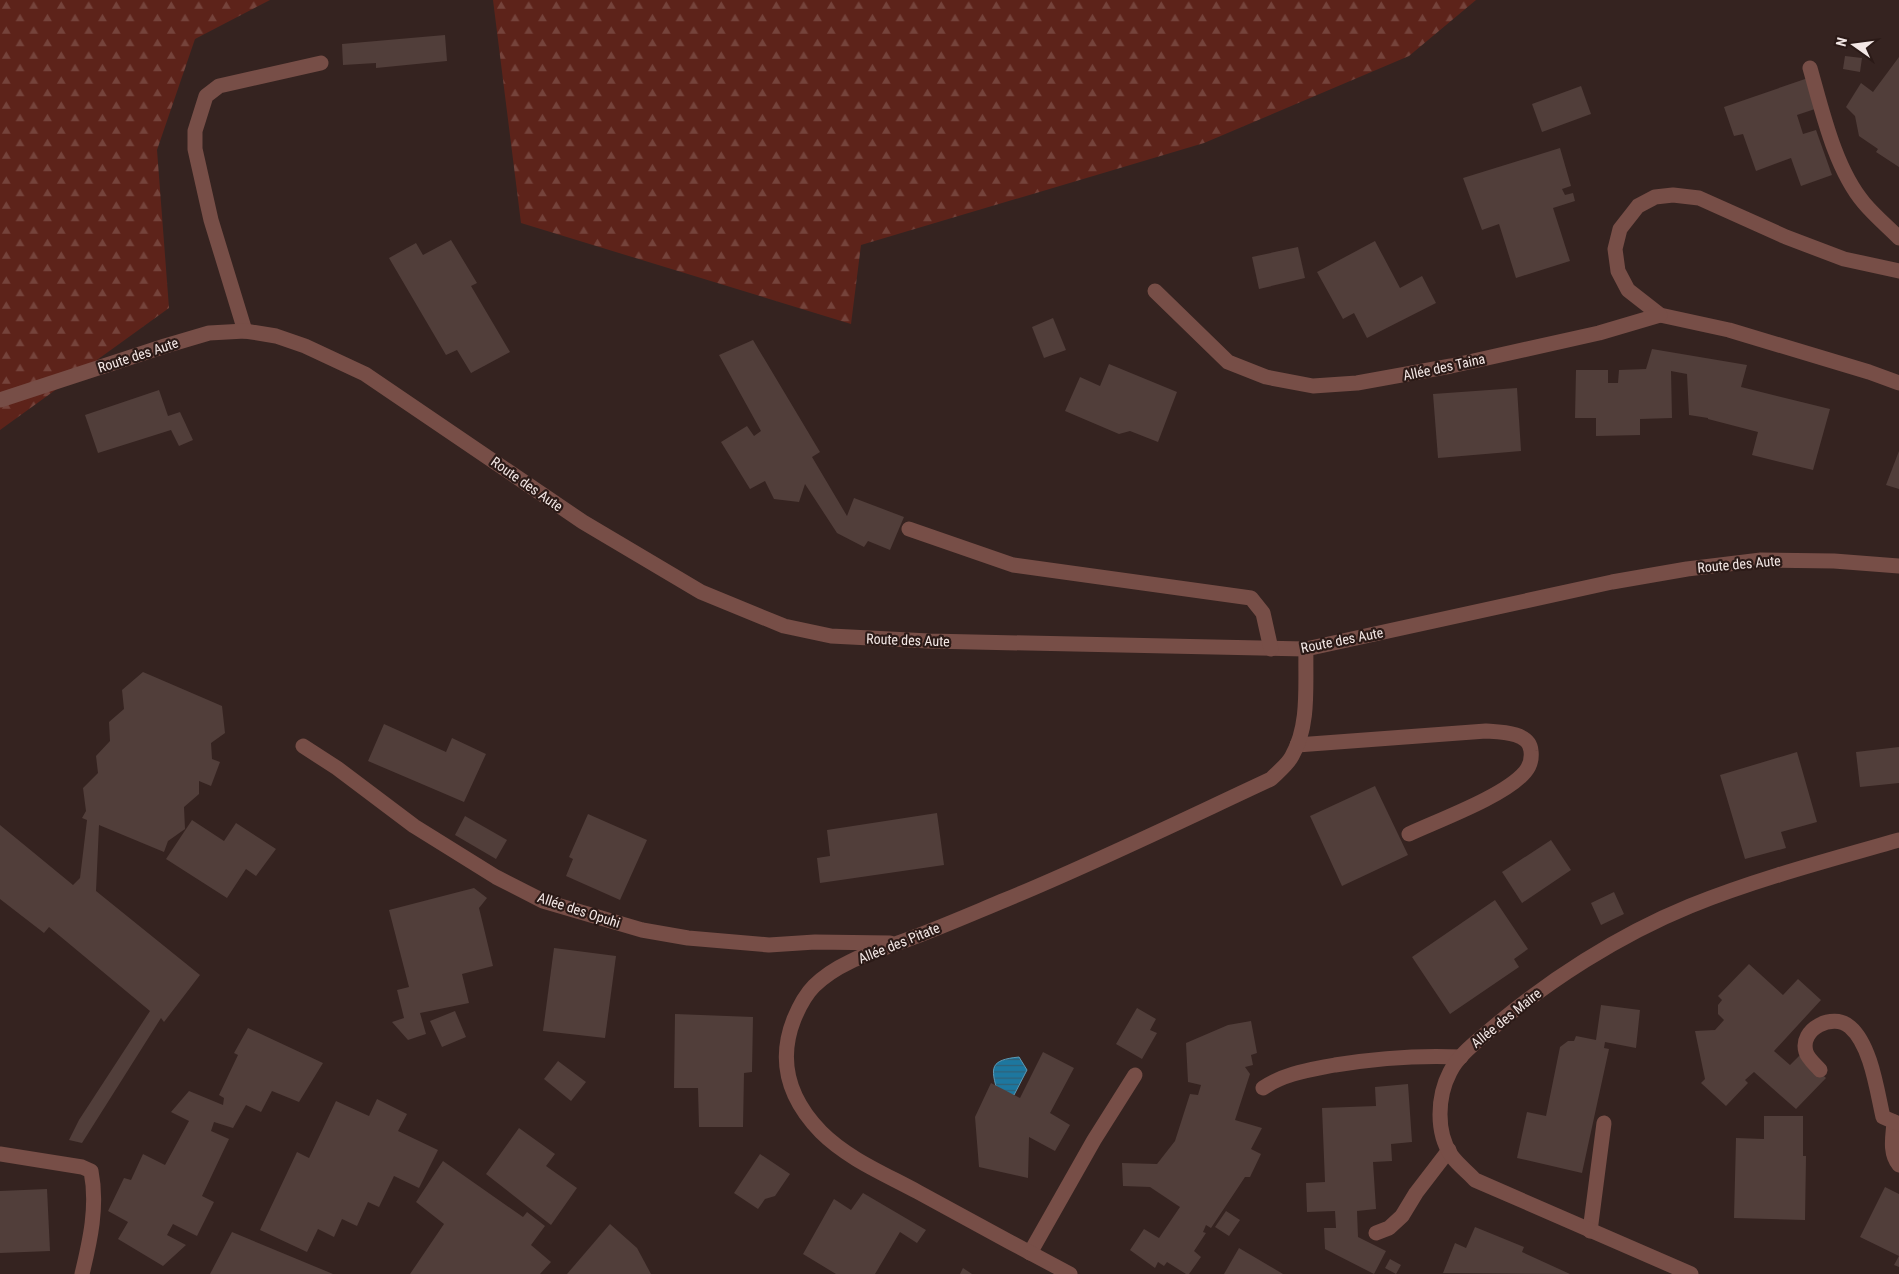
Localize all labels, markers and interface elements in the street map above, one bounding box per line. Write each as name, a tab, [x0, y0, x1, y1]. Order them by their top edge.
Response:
north arrow	[1829, 20, 1879, 70]
text: N	[1833, 36, 1850, 48]
street label: Route des Aute	[96, 334, 181, 376]
street label: Allée des Taina	[1401, 350, 1487, 384]
street label: Route des Aute	[488, 453, 566, 515]
street label: Route des Aute	[1697, 552, 1782, 576]
street label: Route des Aute	[1299, 624, 1385, 656]
street label: Route des Aute	[866, 631, 951, 649]
street label: Allée des Opuhi	[536, 889, 622, 931]
street label: Allée des Pitate	[856, 919, 942, 967]
street label: Allée des Maire	[1468, 985, 1544, 1051]

